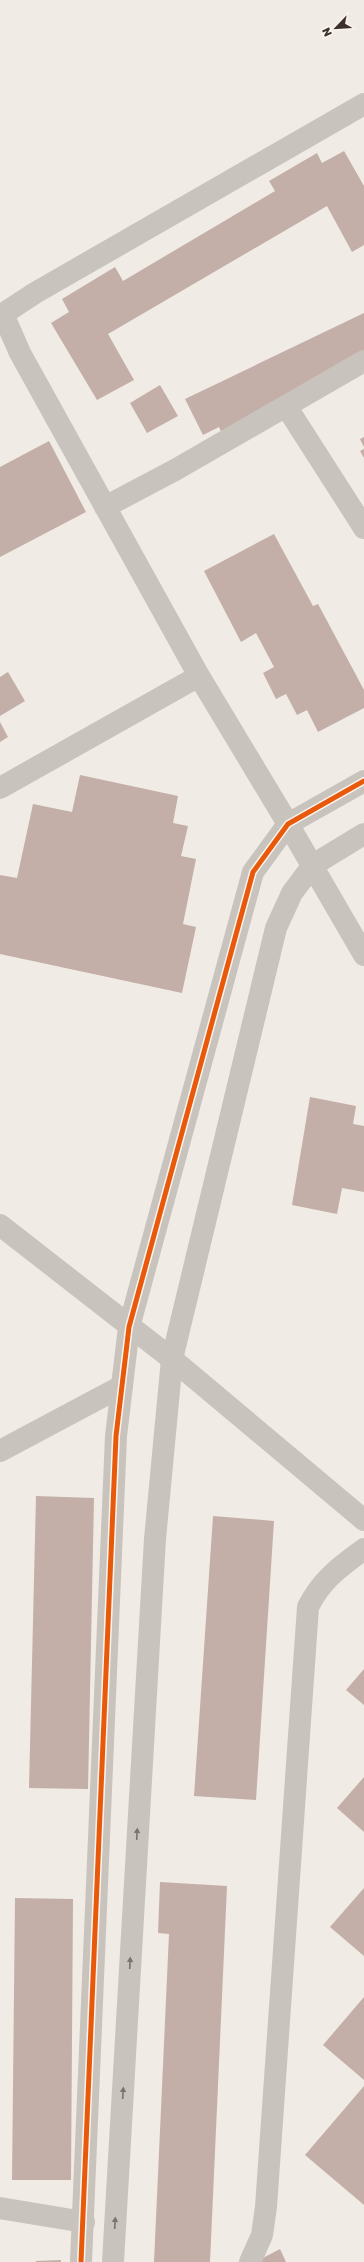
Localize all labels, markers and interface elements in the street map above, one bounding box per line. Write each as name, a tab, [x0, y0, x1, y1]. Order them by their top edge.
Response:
north arrow	[316, 8, 356, 48]
text: N	[319, 26, 334, 39]
one-way arrow	[134, 1828, 141, 1840]
one-way arrow	[127, 1957, 133, 1970]
one-way arrow	[119, 2087, 126, 2099]
one-way arrow	[112, 2216, 118, 2229]

